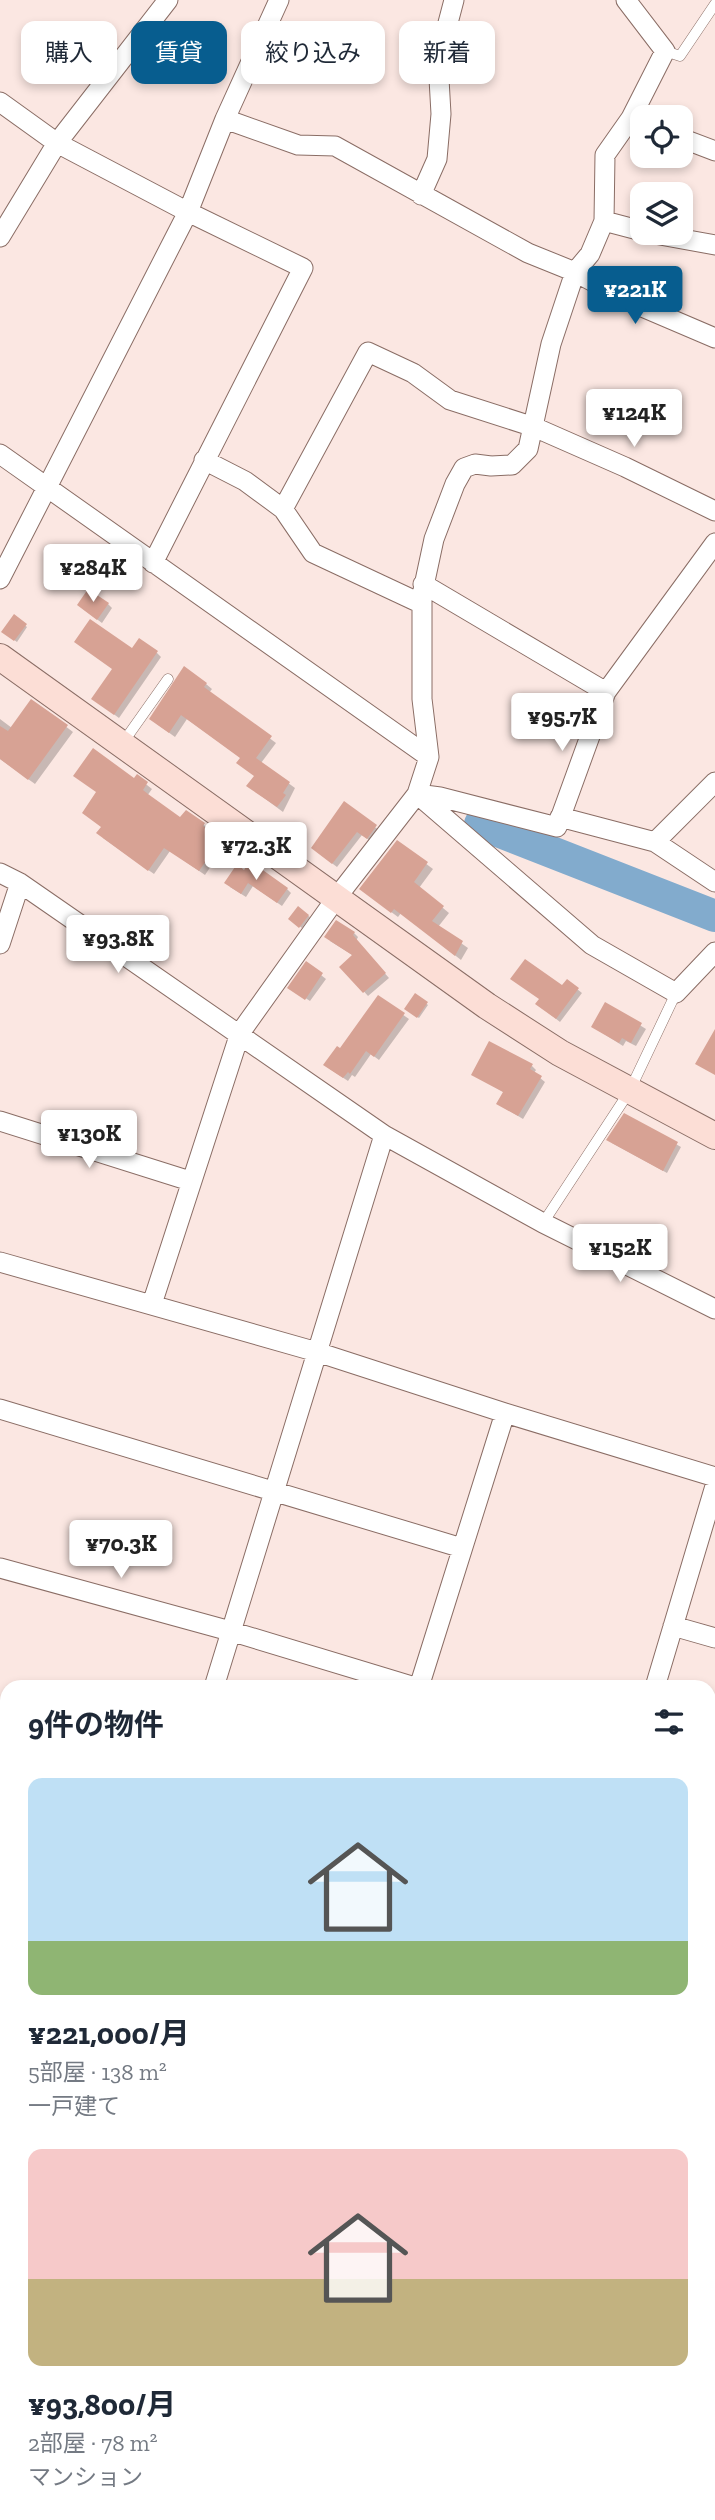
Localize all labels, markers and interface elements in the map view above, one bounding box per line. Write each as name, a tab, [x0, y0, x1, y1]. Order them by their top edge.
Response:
chip: 購入	[21, 21, 117, 84]
chip: 賃貸	[131, 21, 227, 84]
chip: 絞り込み	[241, 21, 385, 84]
chip: 新着	[399, 21, 495, 84]
map controls	[630, 105, 693, 245]
button: locate	[630, 105, 693, 168]
button: layers	[630, 182, 693, 245]
pin: ¥221K	[586, 266, 684, 326]
text: ¥221K	[603, 275, 667, 303]
pin: ¥124K	[585, 390, 683, 449]
text: ¥124K	[602, 398, 666, 426]
pin: ¥284K	[44, 544, 142, 604]
text: ¥284K	[59, 553, 127, 581]
pin: ¥95.7K	[505, 694, 619, 753]
text: ¥95.7K	[527, 702, 597, 730]
pin: ¥72.3K	[199, 822, 313, 882]
text: ¥72.3K	[221, 831, 291, 859]
pin: ¥93.8K	[61, 916, 175, 975]
text: ¥93.8K	[82, 924, 154, 952]
pin: ¥130K	[40, 1110, 138, 1170]
text: ¥130K	[57, 1119, 121, 1147]
pin: ¥152K	[571, 1224, 669, 1284]
text: ¥152K	[589, 1233, 651, 1261]
pin: ¥70.3K	[64, 1520, 178, 1580]
text: ¥70.3K	[85, 1529, 157, 1557]
icon: filters	[650, 1703, 688, 1741]
text: 9件の物件	[28, 1707, 164, 1743]
icon: home	[295, 1824, 421, 1950]
text: ¥221,000/月	[28, 2016, 190, 2052]
text: 5部屋 · 138 m²	[28, 2058, 167, 2086]
text: 一戸建て	[28, 2092, 120, 2120]
icon: home	[295, 2195, 421, 2321]
text: ¥93,800/月	[28, 2387, 176, 2423]
text: 2部屋 · 78 m²	[28, 2429, 158, 2457]
text: マンション	[28, 2463, 143, 2491]

